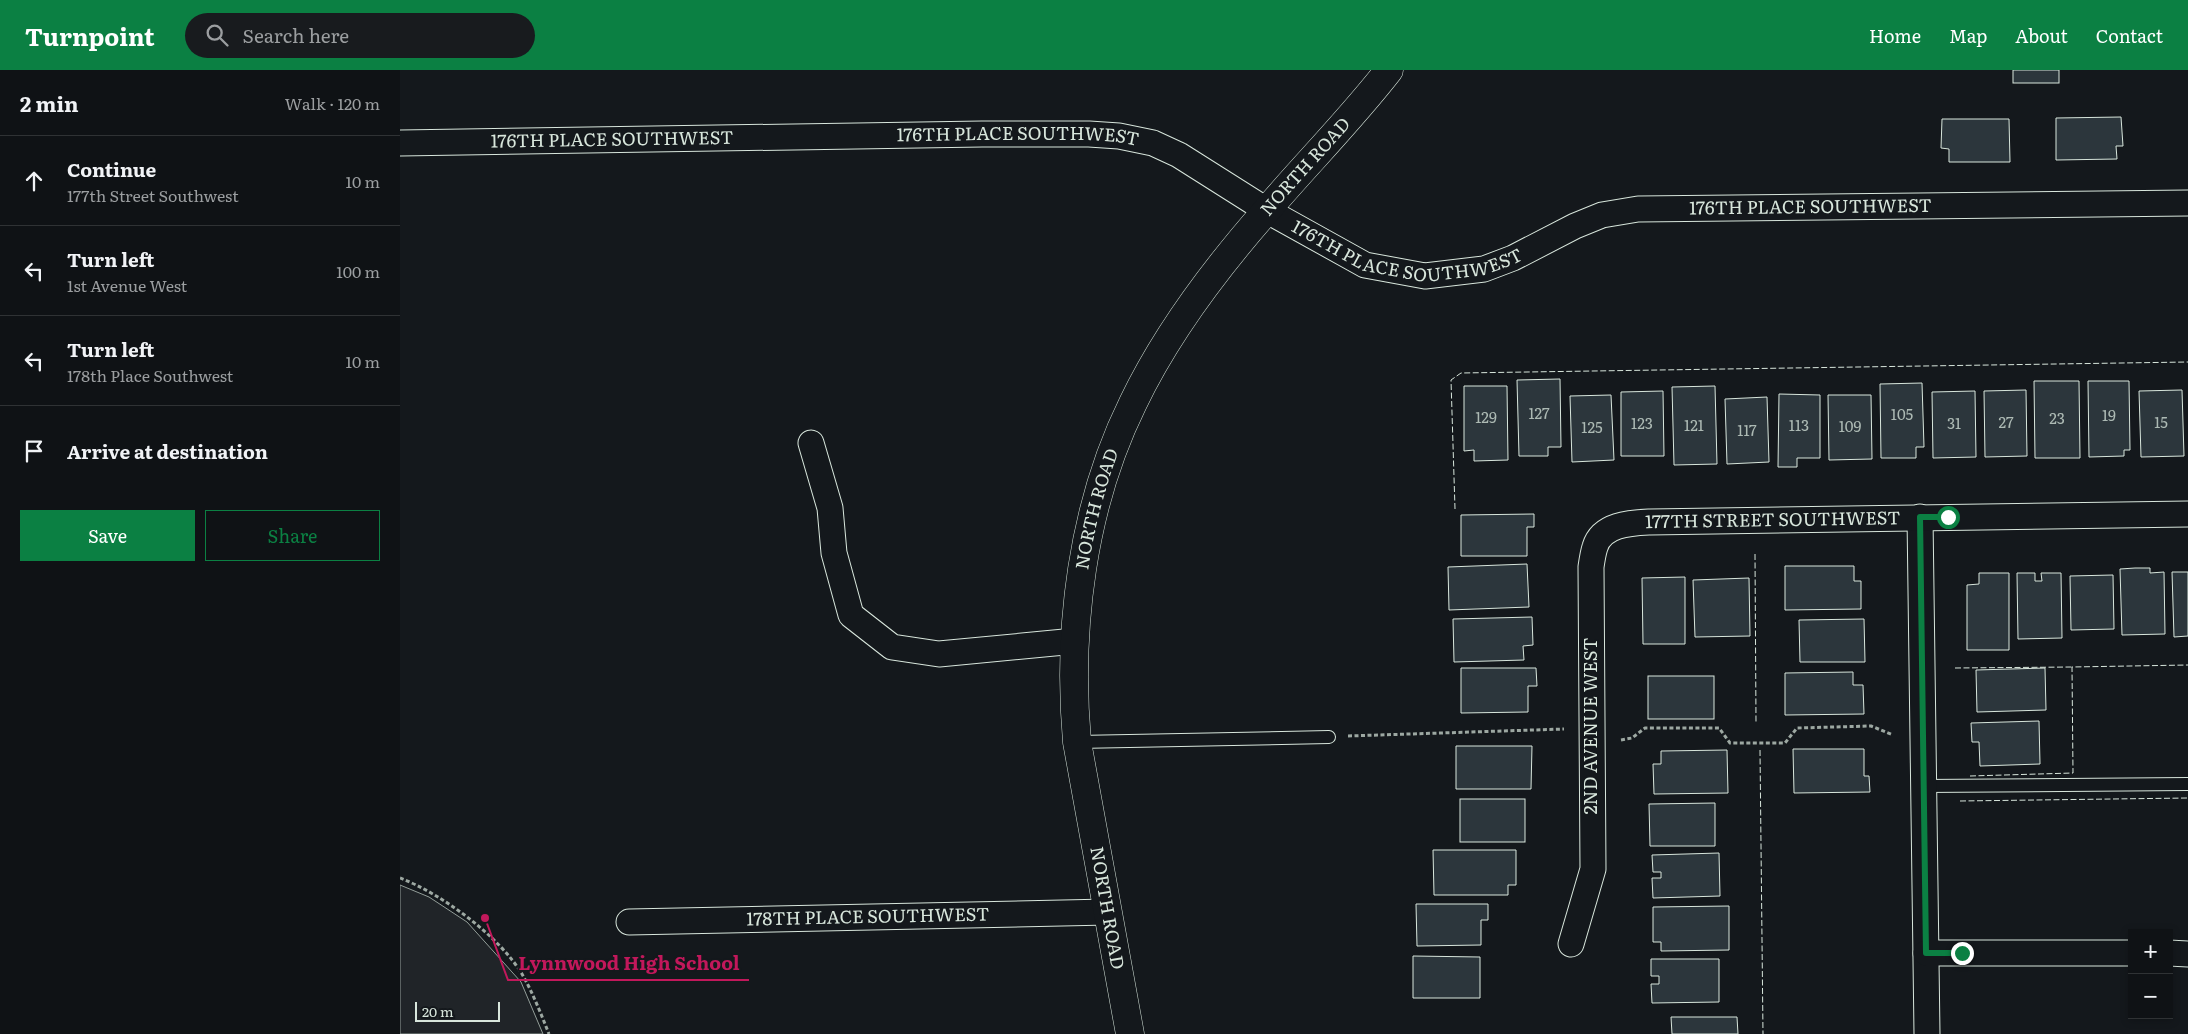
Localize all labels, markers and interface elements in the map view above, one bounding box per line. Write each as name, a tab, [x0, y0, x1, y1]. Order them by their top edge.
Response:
search box	[185, 13, 535, 58]
text: Turnpoint	[25, 18, 155, 53]
icon: search	[203, 21, 231, 49]
text: Search here	[243, 21, 349, 49]
text: Home	[1869, 22, 1921, 49]
text: Map	[1949, 22, 1987, 49]
text: About	[2015, 22, 2068, 49]
text: Contact	[2096, 22, 2163, 49]
text: 2 min	[20, 87, 79, 118]
text: Walk · 120 m	[285, 91, 380, 115]
street label: NORTH ROAD	[1253, 111, 1356, 221]
street label: 176TH PLACE SOUTHWEST	[896, 119, 1142, 152]
street label: 176TH PLACE SOUTHWEST	[490, 123, 734, 154]
text: Continue	[67, 155, 156, 183]
icon: ahead	[20, 167, 48, 195]
text: 10 m	[346, 169, 380, 193]
text: 177th Street Southwest	[67, 183, 239, 207]
street label: 176TH PLACE SOUTHWEST	[1689, 191, 1932, 220]
street label: 176TH PLACE SOUTHWEST	[1287, 212, 1527, 288]
text: Turn left	[67, 245, 154, 273]
icon: left	[20, 257, 48, 285]
text: 100 m	[336, 259, 380, 283]
text: 1st Avenue West	[67, 273, 187, 297]
text: Turn left	[67, 335, 154, 363]
icon: left	[20, 347, 48, 375]
text: 10 m	[346, 349, 380, 373]
text: 178th Place Southwest	[67, 363, 233, 387]
house number: 127	[1528, 401, 1550, 424]
house number: 105	[1891, 402, 1914, 425]
house number: 19	[2102, 403, 2116, 426]
house number: 129	[1475, 405, 1497, 428]
house number: 23	[2049, 406, 2065, 429]
house number: 27	[1998, 410, 2014, 433]
house number: 15	[2154, 410, 2168, 433]
house number: 123	[1631, 411, 1653, 434]
house number: 31	[1947, 411, 1961, 434]
house number: 121	[1684, 413, 1704, 436]
house number: 113	[1789, 413, 1809, 436]
house number: 109	[1839, 414, 1861, 437]
house number: 125	[1581, 415, 1603, 438]
house number: 117	[1737, 418, 1757, 441]
icon: arrive	[20, 437, 48, 465]
text: Arrive at destination	[67, 437, 268, 465]
street label: NORTH ROAD	[1067, 444, 1124, 571]
street label: 177TH STREET SOUTHWEST	[1644, 503, 1901, 534]
route start	[1937, 506, 1960, 529]
button: Save	[20, 510, 195, 561]
button: Share	[205, 510, 380, 561]
street label: 2ND AVENUE WEST	[1576, 637, 1603, 815]
street label: NORTH ROAD	[1084, 844, 1133, 971]
street label: 178TH PLACE SOUTHWEST	[746, 899, 990, 932]
map controls	[2128, 929, 2173, 1019]
button: +	[2128, 929, 2173, 974]
route end	[1951, 942, 1974, 965]
callout: Lynnwood High School	[508, 946, 749, 980]
text: Lynnwood High School	[518, 948, 740, 976]
button: −	[2128, 974, 2173, 1019]
scale bar	[415, 999, 500, 1022]
text: 20 m	[422, 1001, 454, 1021]

